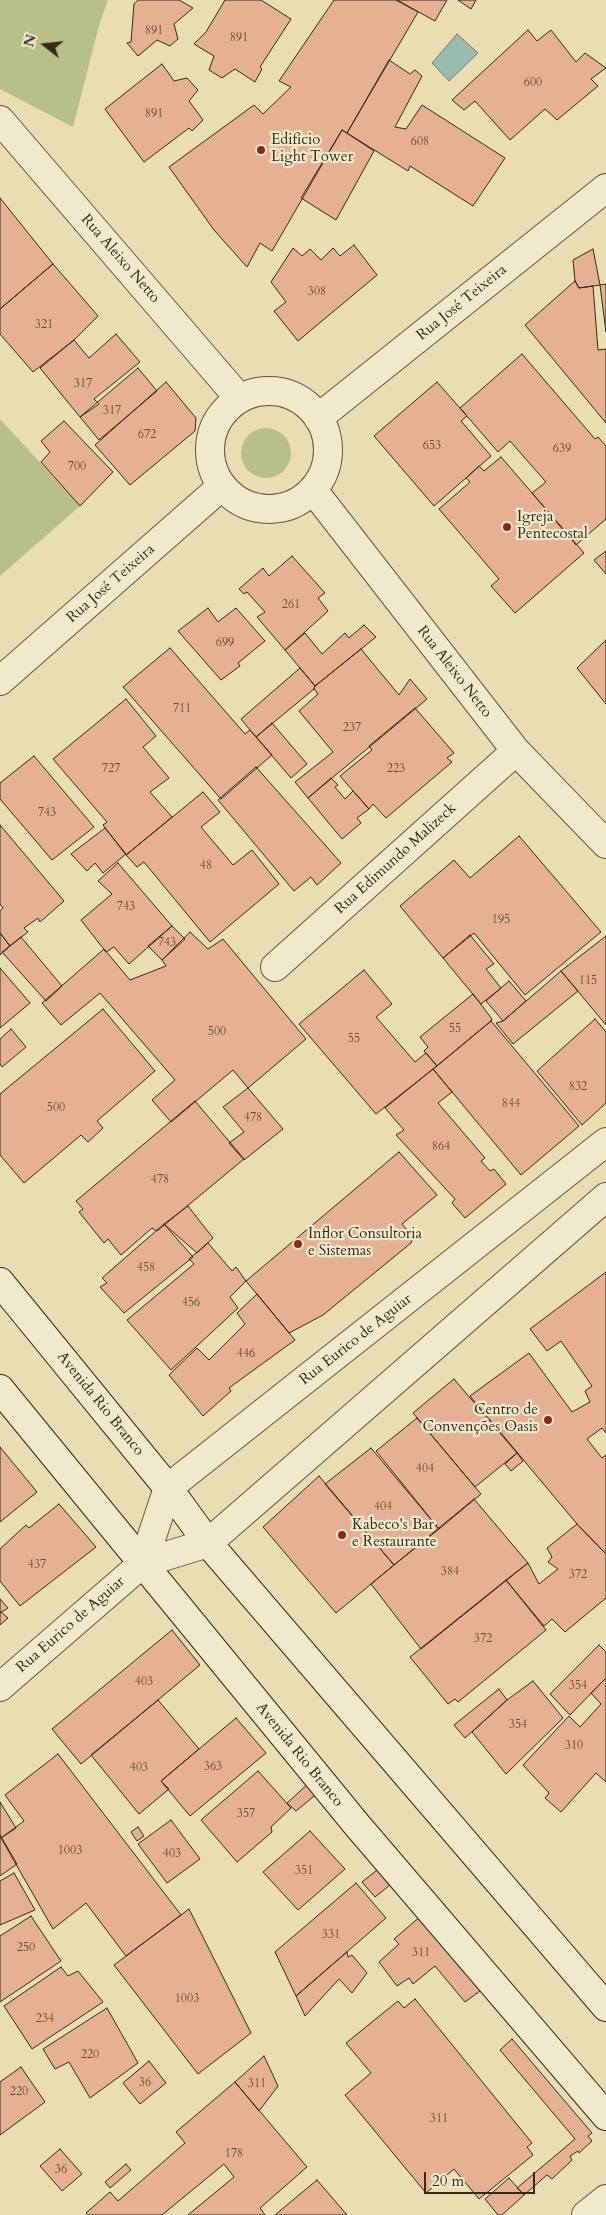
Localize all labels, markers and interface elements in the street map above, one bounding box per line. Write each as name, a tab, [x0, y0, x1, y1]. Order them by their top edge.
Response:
north arrow	[20, 20, 70, 70]
house number: 891	[145, 24, 163, 38]
house number: 891	[230, 31, 248, 45]
text: N	[19, 32, 41, 49]
house number: 600	[524, 76, 542, 90]
house number: 891	[145, 107, 163, 121]
place label: Edifício Light Tower	[271, 132, 353, 167]
house number: 608	[411, 135, 429, 149]
marker: Edifício Light Tower	[255, 144, 267, 156]
street label: Rua Aleixo Netto	[77, 211, 163, 307]
street label: Rua José Teixeira	[413, 261, 511, 345]
house number: 308	[308, 285, 326, 299]
house number: 321	[35, 318, 53, 332]
house number: 317	[74, 377, 92, 391]
house number: 317	[103, 404, 121, 418]
house number: 672	[138, 428, 156, 442]
house number: 653	[423, 439, 441, 453]
house number: 639	[553, 442, 571, 456]
house number: 700	[68, 460, 86, 474]
place label: Igreja Pentecostal	[517, 509, 588, 544]
marker: Igreja Pentecostal	[501, 521, 513, 533]
street label: Rua José Teixeira	[63, 541, 159, 627]
house number: 261	[282, 598, 300, 612]
street label: Rua Aleixo Netto	[413, 623, 495, 721]
house number: 699	[216, 636, 234, 650]
house number: 711	[173, 702, 191, 716]
house number: 237	[343, 721, 361, 735]
house number: 727	[102, 762, 120, 776]
house number: 223	[387, 762, 405, 776]
street label: Rua Edimundo Malizeck	[332, 800, 460, 918]
house number: 743	[38, 806, 56, 820]
house number: 48	[200, 859, 212, 873]
house number: 743	[117, 900, 135, 914]
house number: 195	[492, 913, 510, 927]
house number: 743	[158, 936, 176, 950]
house number: 115	[579, 974, 597, 988]
house number: 55	[449, 1022, 461, 1036]
house number: 500	[208, 1025, 226, 1039]
house number: 55	[348, 1032, 360, 1046]
house number: 832	[569, 1080, 587, 1094]
house number: 844	[502, 1097, 520, 1111]
house number: 500	[47, 1101, 65, 1115]
house number: 478	[244, 1111, 262, 1125]
house number: 864	[432, 1140, 450, 1154]
house number: 478	[151, 1173, 169, 1187]
place label: Inflor Consultoria e Sistemas	[308, 1226, 422, 1261]
marker: Inflor Consultoria e Sistemas	[292, 1238, 304, 1250]
house number: 458	[137, 1261, 155, 1275]
street label: Rua Eurico de Aguiar	[296, 1291, 416, 1389]
house number: 456	[182, 1296, 200, 1310]
house number: 446	[237, 1347, 255, 1361]
street label: Avenida Rio Branco	[53, 1348, 147, 1460]
place label: Centro de Convenções Oasis	[423, 1402, 538, 1437]
marker: Centro de Convenções Oasis	[542, 1414, 554, 1426]
house number: 404	[416, 1462, 434, 1476]
house number: 404	[374, 1500, 392, 1514]
place label: Kabeco's Bar e Restaurante	[352, 1517, 437, 1552]
marker: Kabeco's Bar e Restaurante	[336, 1529, 348, 1541]
house number: 437	[28, 1558, 46, 1572]
house number: 384	[441, 1565, 459, 1579]
house number: 372	[569, 1568, 587, 1582]
street label: Rua Eurico de Aguiar	[13, 1573, 129, 1677]
house number: 372	[474, 1632, 492, 1646]
house number: 403	[135, 1675, 153, 1689]
house number: 354	[569, 1679, 587, 1693]
street label: Avenida Rio Branco	[252, 1699, 346, 1811]
house number: 354	[509, 1718, 527, 1732]
house number: 310	[565, 1739, 583, 1753]
house number: 363	[204, 1760, 222, 1774]
house number: 403	[130, 1761, 148, 1775]
house number: 357	[237, 1807, 255, 1821]
house number: 1003	[58, 1844, 82, 1858]
house number: 403	[163, 1847, 181, 1861]
house number: 351	[295, 1864, 313, 1878]
house number: 331	[322, 1928, 340, 1942]
house number: 250	[17, 1941, 35, 1955]
house number: 311	[412, 1946, 430, 1960]
house number: 1003	[175, 1992, 199, 2006]
house number: 234	[36, 2012, 54, 2026]
house number: 220	[81, 2048, 99, 2062]
house number: 36	[139, 2076, 151, 2090]
house number: 311	[248, 2077, 266, 2091]
house number: 220	[10, 2085, 28, 2099]
house number: 311	[430, 2112, 448, 2126]
house number: 178	[225, 2147, 243, 2161]
scale bar	[426, 2162, 537, 2194]
house number: 36	[55, 2163, 67, 2177]
text: 20 m	[432, 2171, 464, 2191]

